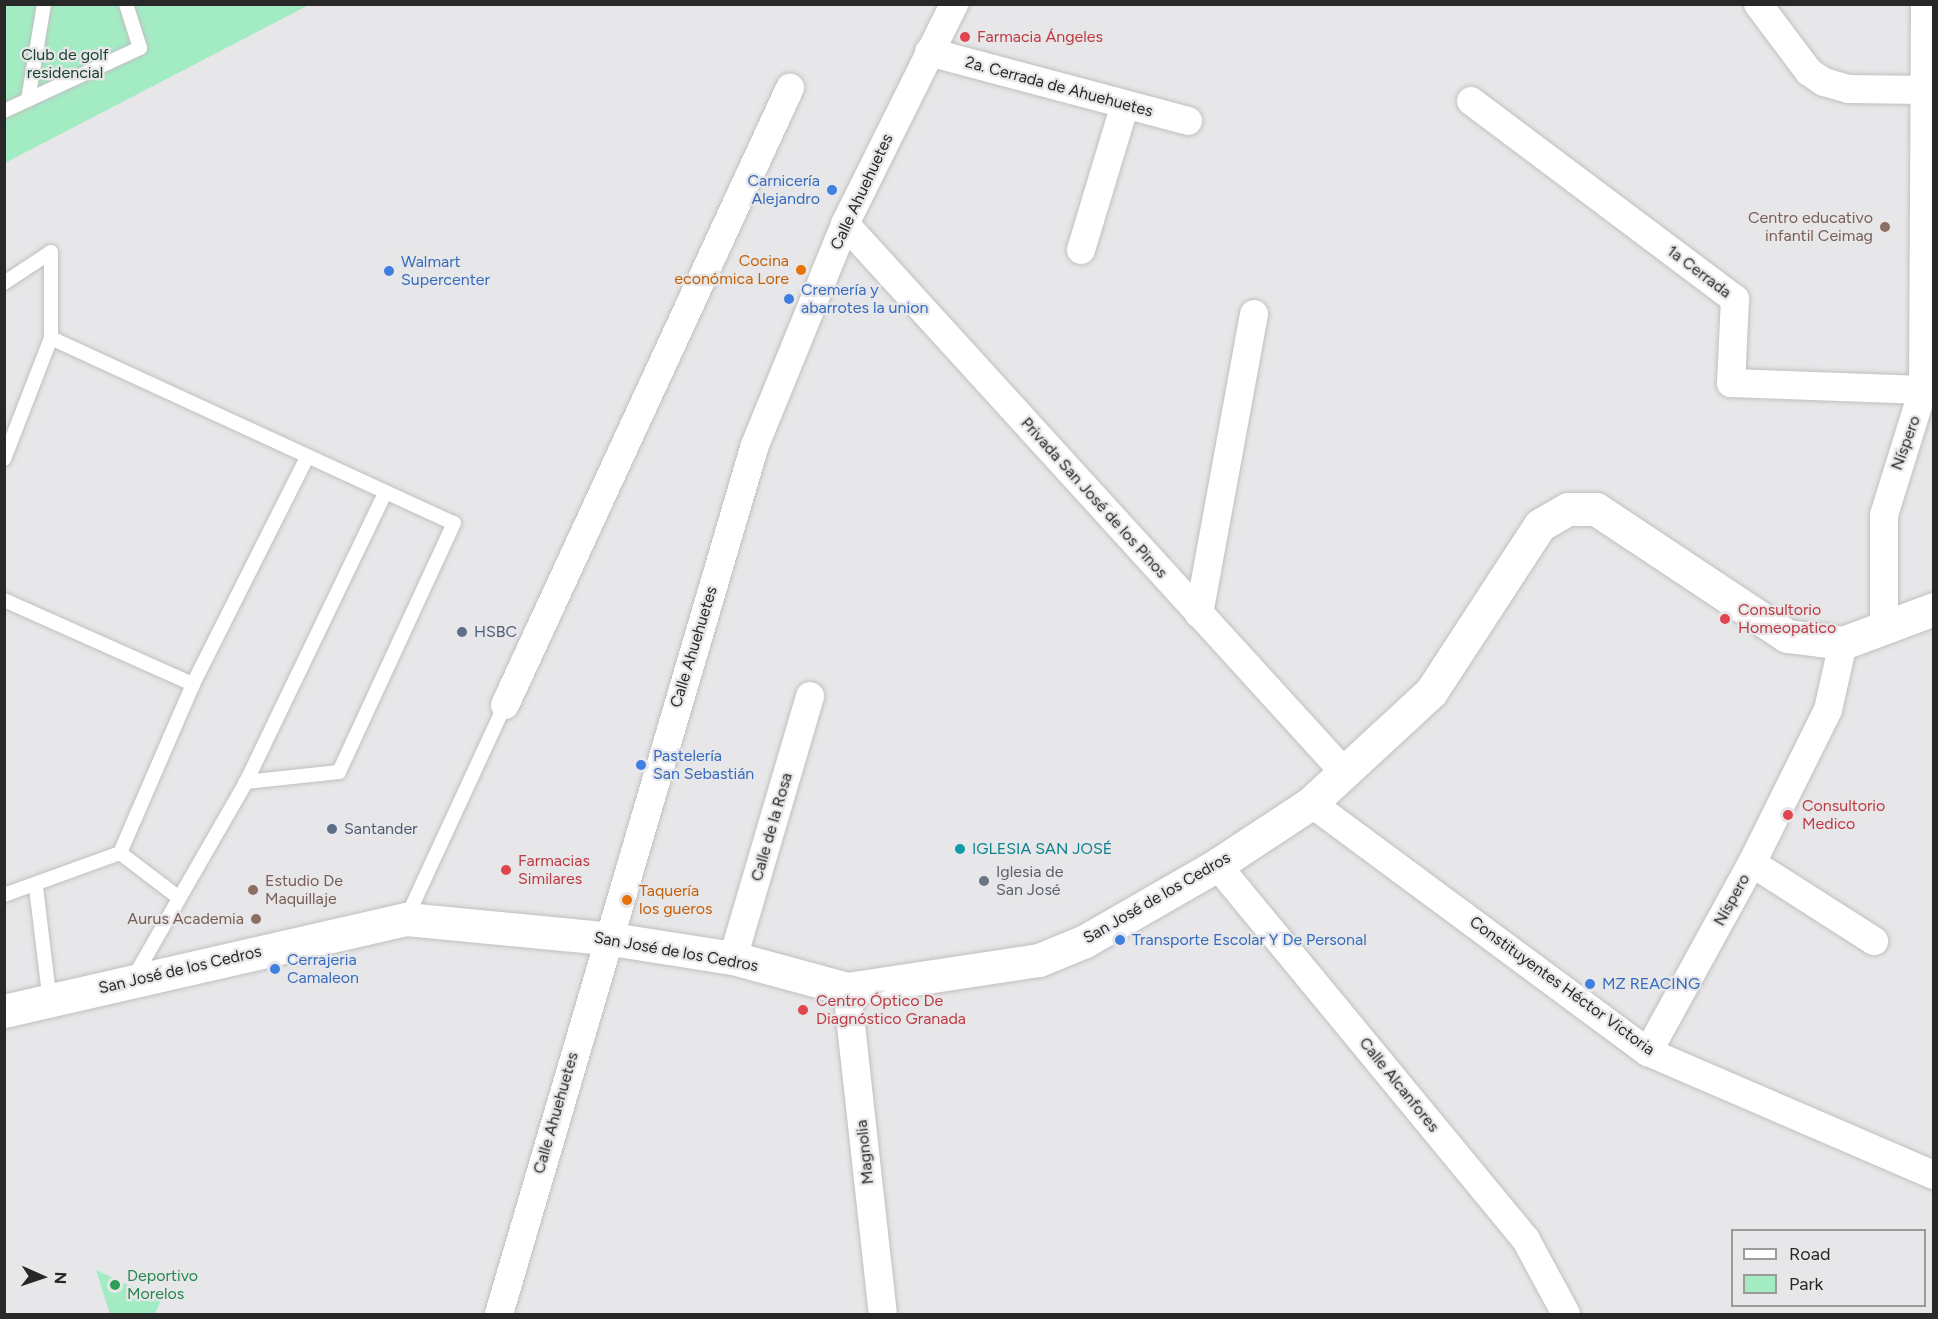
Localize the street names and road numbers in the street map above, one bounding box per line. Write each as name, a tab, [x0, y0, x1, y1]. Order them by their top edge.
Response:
street label: 2a. Cerrada de Ahuehuetes	[963, 53, 1155, 121]
street label: Calle Ahuehuetes	[827, 131, 897, 253]
street label: 1a Cerrada	[1663, 242, 1735, 302]
street label: Níspero	[1887, 413, 1925, 473]
street label: Privada San José de los Pinos	[1017, 414, 1171, 582]
street label: Calle Ahuehuetes	[666, 584, 722, 710]
street label: Calle de la Rosa	[747, 771, 797, 883]
street label: San José de los Cedros	[1080, 848, 1234, 948]
street label: Níspero	[1710, 871, 1754, 929]
street label: Constituyentes Héctor Victoria	[1466, 912, 1658, 1060]
street label: San José de los Cedros	[592, 928, 760, 976]
street label: San José de los Cedros	[97, 942, 263, 998]
street label: Calle Alcanfores	[1355, 1034, 1443, 1136]
street label: Calle Ahuehuetes	[529, 1050, 583, 1176]
street label: Magnolia	[852, 1119, 878, 1185]

